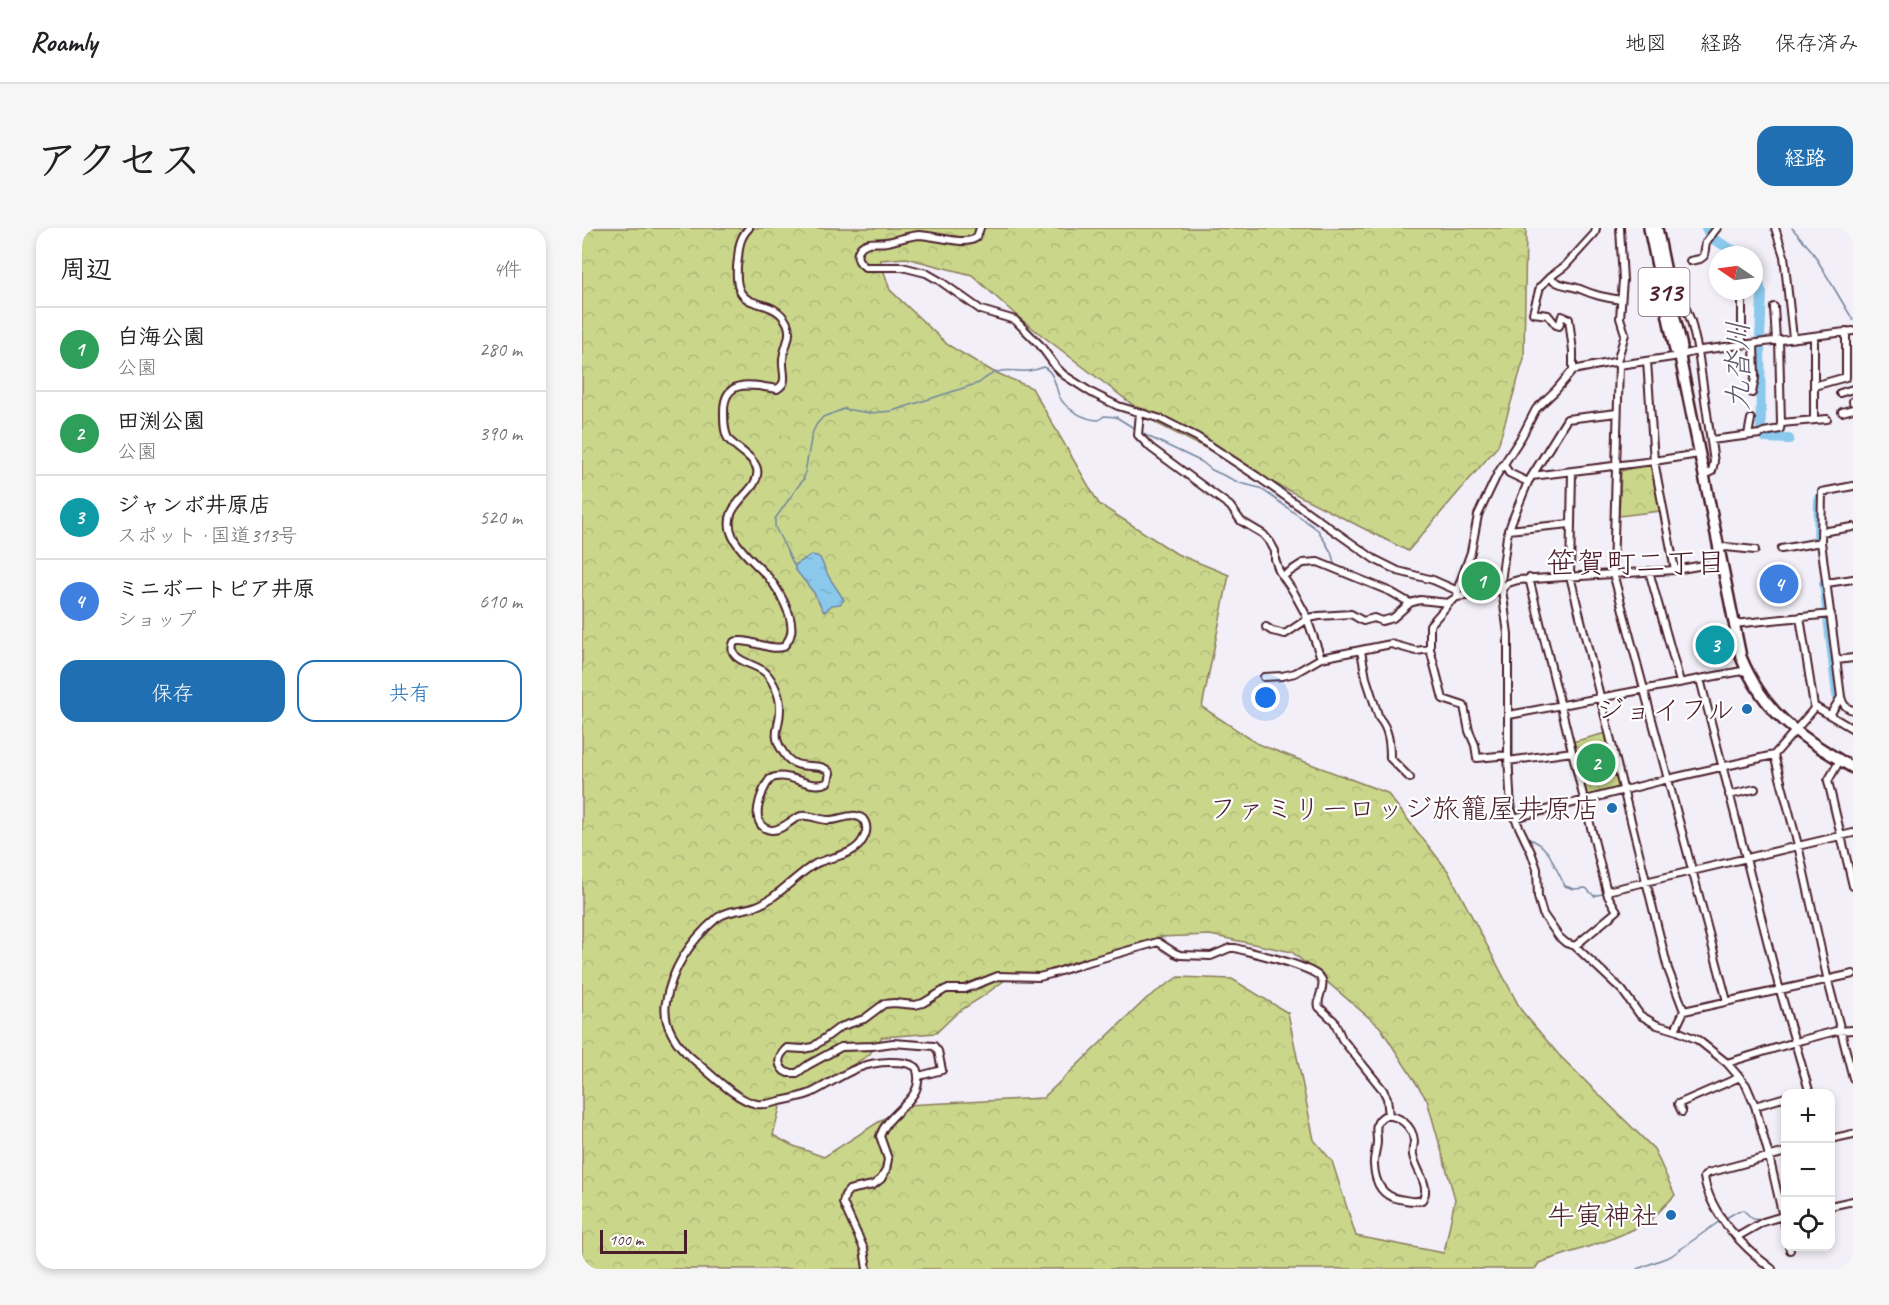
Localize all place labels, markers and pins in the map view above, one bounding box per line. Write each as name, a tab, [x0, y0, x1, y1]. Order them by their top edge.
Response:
pin: 1	[1462, 558, 1500, 604]
pin: 4	[1760, 562, 1798, 606]
pin: 3	[1696, 622, 1734, 668]
place label: ジョイフル	[1596, 692, 1735, 727]
marker: ジョイフル	[1740, 702, 1754, 716]
pin: 2	[1576, 740, 1616, 786]
place label: ファミリーロッジ旅籠屋井原店	[1209, 791, 1600, 826]
marker: ファミリーロッジ旅籠屋井原店	[1605, 801, 1619, 815]
place label: 牛寅神社	[1547, 1198, 1659, 1233]
marker: 牛寅神社	[1664, 1208, 1678, 1222]

